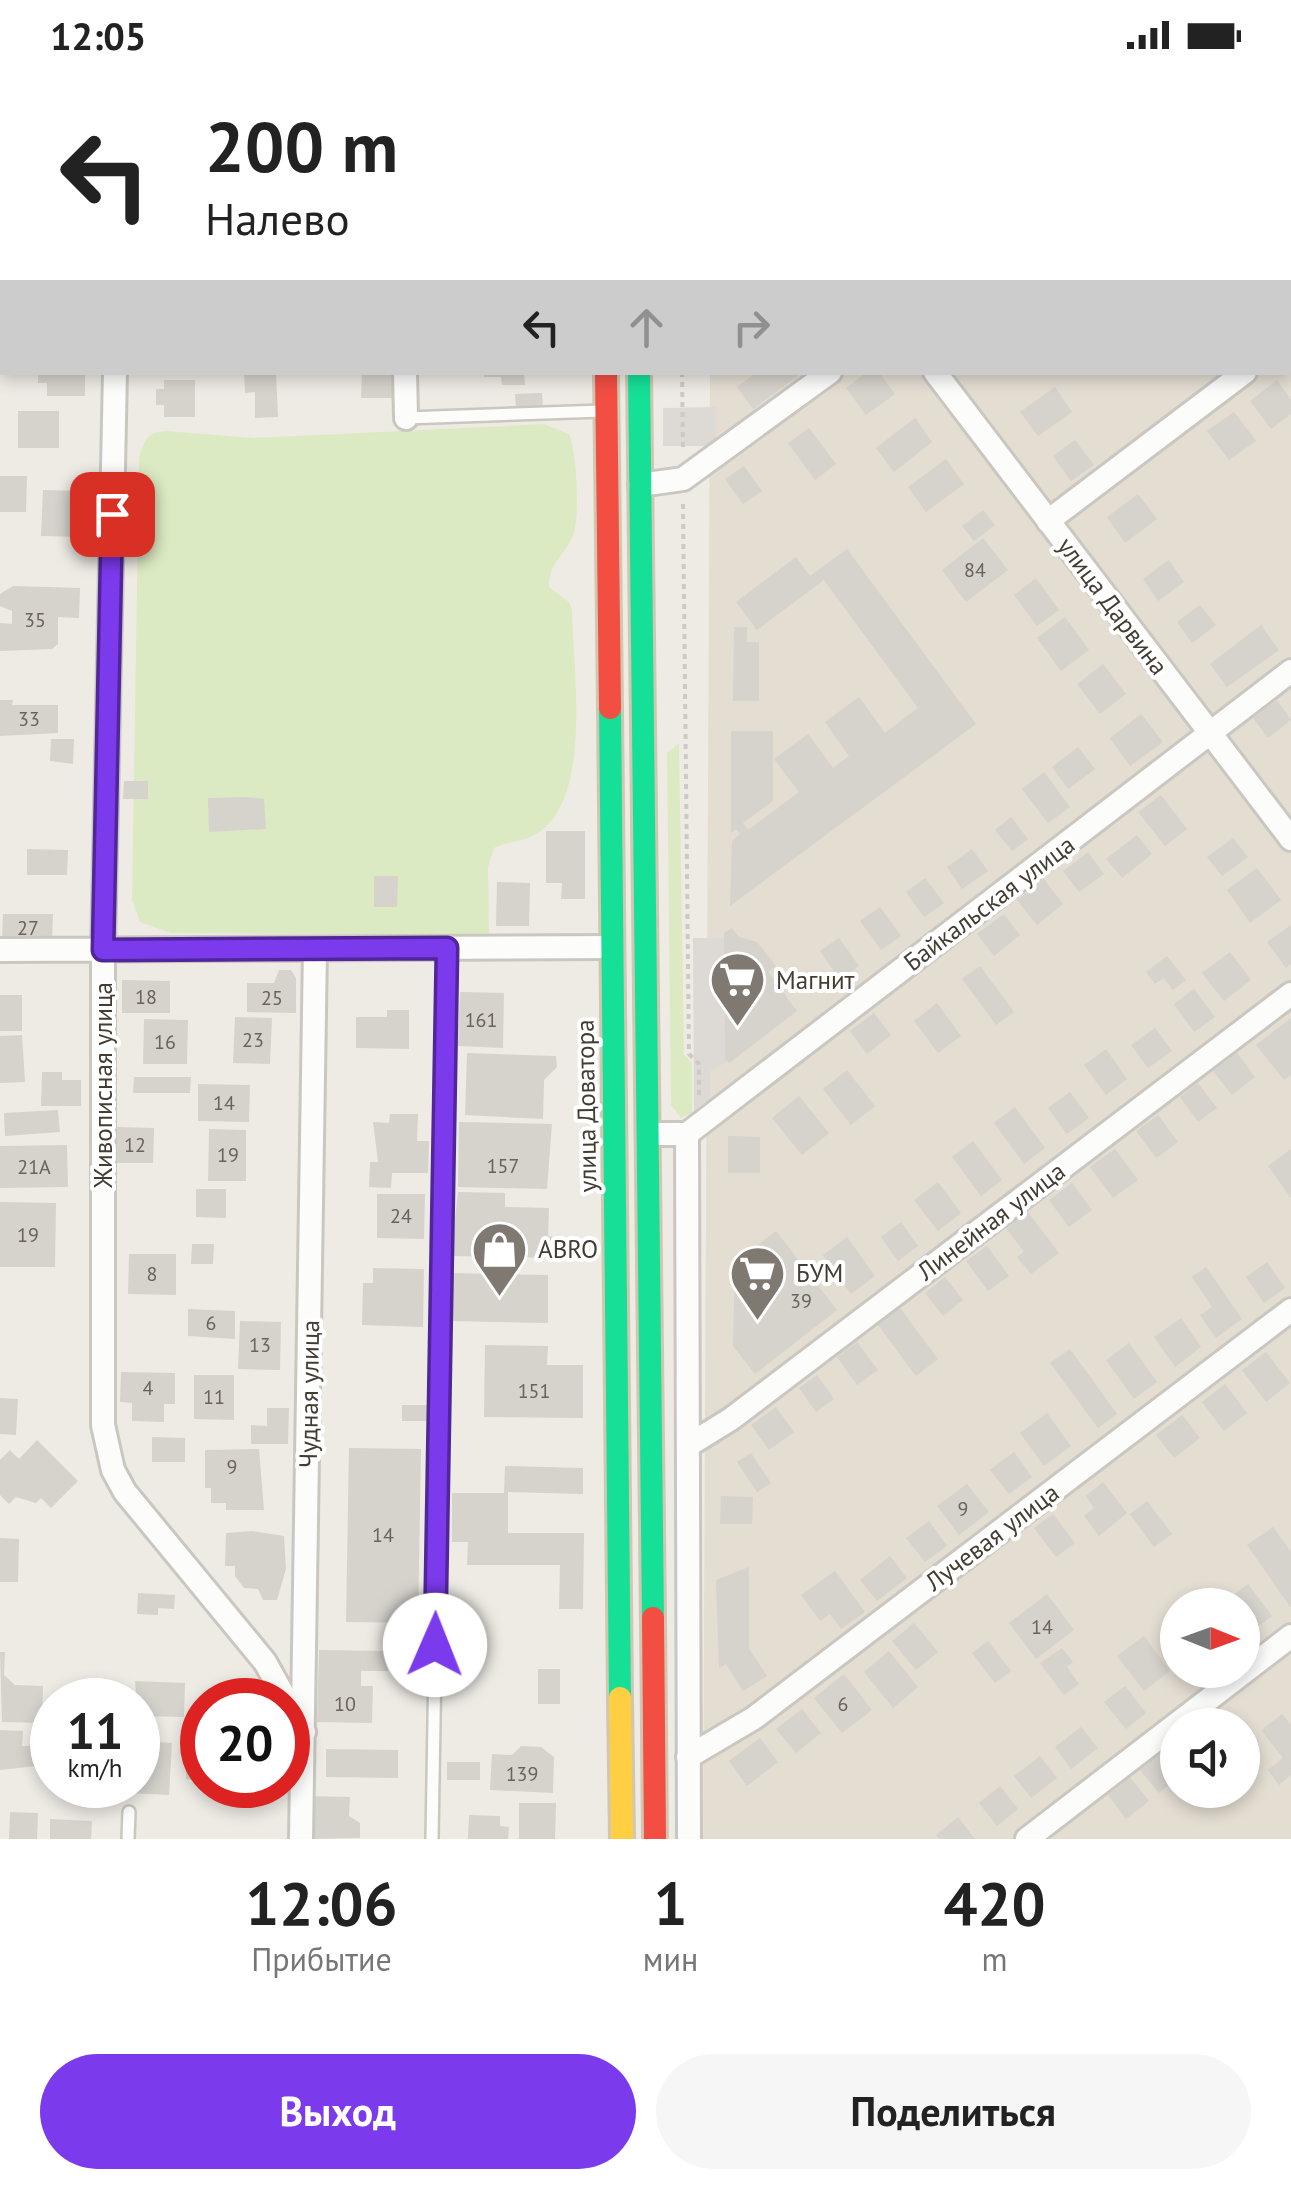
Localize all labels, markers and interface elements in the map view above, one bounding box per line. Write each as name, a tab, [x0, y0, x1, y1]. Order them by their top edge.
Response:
text: 12:05	[50, 11, 146, 60]
text: 200 m	[205, 101, 398, 191]
icon: left	[40, 110, 170, 240]
text: Налево	[205, 189, 350, 247]
icon: left	[514, 300, 569, 355]
icon: ahead	[619, 300, 674, 355]
icon: right	[724, 300, 779, 355]
pin	[70, 472, 155, 557]
icon: arrive	[85, 487, 140, 542]
street label: улица Дарвина	[1051, 531, 1175, 681]
house number: 84	[964, 557, 986, 583]
house number: 35	[24, 607, 46, 633]
house number: 33	[18, 706, 40, 732]
street label: Байкальская улица	[897, 828, 1081, 978]
house number: 27	[17, 915, 39, 941]
supermarket icon: Магнит	[707, 950, 767, 1029]
place label: Магнит	[776, 964, 855, 996]
street label: Живописная улица	[87, 982, 119, 1189]
house number: 18	[135, 984, 157, 1010]
house number: 25	[261, 985, 283, 1011]
house number: 161	[465, 1007, 497, 1033]
street label: улица Доватора	[568, 1019, 604, 1193]
house number: 23	[242, 1027, 264, 1053]
house number: 16	[154, 1029, 176, 1055]
house number: 14	[213, 1090, 235, 1116]
house number: 12	[124, 1132, 146, 1158]
house number: 19	[217, 1142, 239, 1168]
house number: 157	[487, 1153, 519, 1179]
house number: 21А	[17, 1154, 51, 1180]
street label: Линейная улица	[910, 1155, 1071, 1288]
house number: 24	[390, 1203, 412, 1229]
shop icon: ABRO	[469, 1219, 529, 1298]
house number: 19	[17, 1222, 39, 1248]
place label: ABRO	[538, 1233, 598, 1265]
supermarket icon: БУМ	[727, 1243, 787, 1322]
place label: БУМ	[796, 1257, 843, 1289]
house number: 8	[147, 1261, 157, 1287]
house number: 39	[790, 1288, 812, 1314]
house number: 6	[206, 1310, 216, 1336]
street label: Чудная улица	[292, 1320, 326, 1468]
house number: 13	[249, 1332, 271, 1358]
house number: 4	[143, 1375, 154, 1401]
house number: 151	[518, 1378, 550, 1404]
house number: 11	[203, 1384, 225, 1410]
house number: 9	[227, 1454, 237, 1480]
street label: Лучевая улица	[918, 1476, 1065, 1598]
house number: 9	[958, 1496, 968, 1522]
house number: 14	[372, 1522, 394, 1548]
north arrow	[1160, 1588, 1260, 1688]
map controls	[1160, 1588, 1260, 1808]
position arrow	[383, 1593, 487, 1697]
house number: 14	[1031, 1614, 1053, 1640]
speed limit sign: 20	[180, 1678, 310, 1808]
house number: 10	[334, 1691, 356, 1717]
house number: 6	[838, 1691, 848, 1717]
text: 11	[67, 1698, 123, 1763]
button: sound	[1160, 1708, 1260, 1808]
text: km/h	[68, 1752, 122, 1784]
house number: 139	[506, 1761, 538, 1787]
text: 12:06	[245, 1864, 398, 1942]
text: 1	[654, 1864, 688, 1942]
text: 420	[944, 1864, 1046, 1942]
text: Прибытие	[251, 1938, 392, 1980]
text: мин	[643, 1938, 698, 1980]
text: m	[982, 1938, 1008, 1980]
button: Выход	[40, 2054, 636, 2169]
button: Поделиться	[656, 2054, 1251, 2169]

